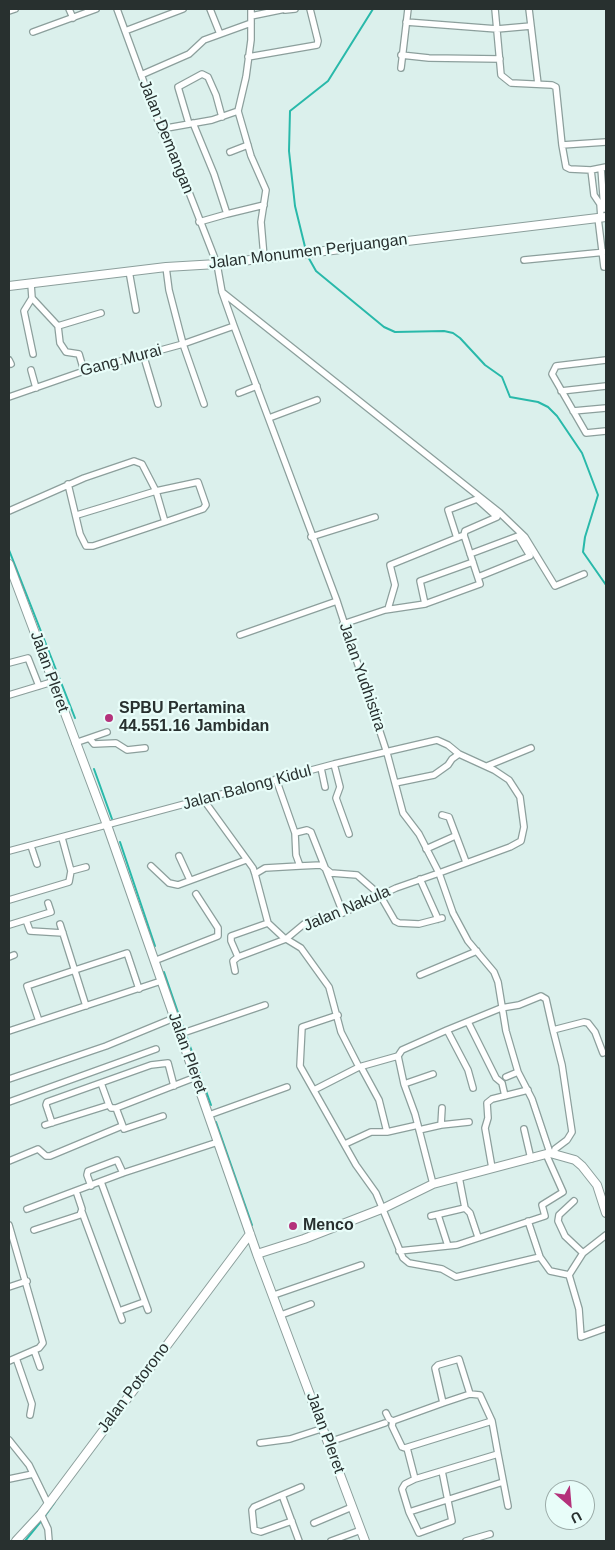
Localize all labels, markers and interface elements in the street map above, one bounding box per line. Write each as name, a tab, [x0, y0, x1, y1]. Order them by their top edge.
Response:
street label: Jalan Demangan	[134, 77, 198, 197]
street label: Jalan Monumen Perjuangan	[208, 230, 408, 274]
street label: Gang Murai	[78, 341, 164, 381]
street label: Jalan Yudhistira	[335, 620, 389, 734]
street label: Jalan Pleret	[26, 629, 72, 715]
place label: SPBU Pertamina 44.551.16 Jambidan	[119, 699, 269, 737]
marker: SPBU Pertamina 44.551.16 Jambidan	[103, 712, 115, 724]
street label: Jalan Balong Kidul	[181, 762, 313, 814]
street label: Jalan Nakula	[301, 882, 393, 936]
street label: Jalan Pleret	[164, 1010, 210, 1096]
place label: Menco	[303, 1216, 354, 1236]
marker: Menco	[287, 1220, 299, 1232]
street label: Jalan Potorono	[94, 1339, 174, 1437]
street label: Jalan Pleret	[302, 1390, 348, 1476]
north arrow	[545, 1480, 595, 1530]
text: U	[568, 1508, 584, 1527]

